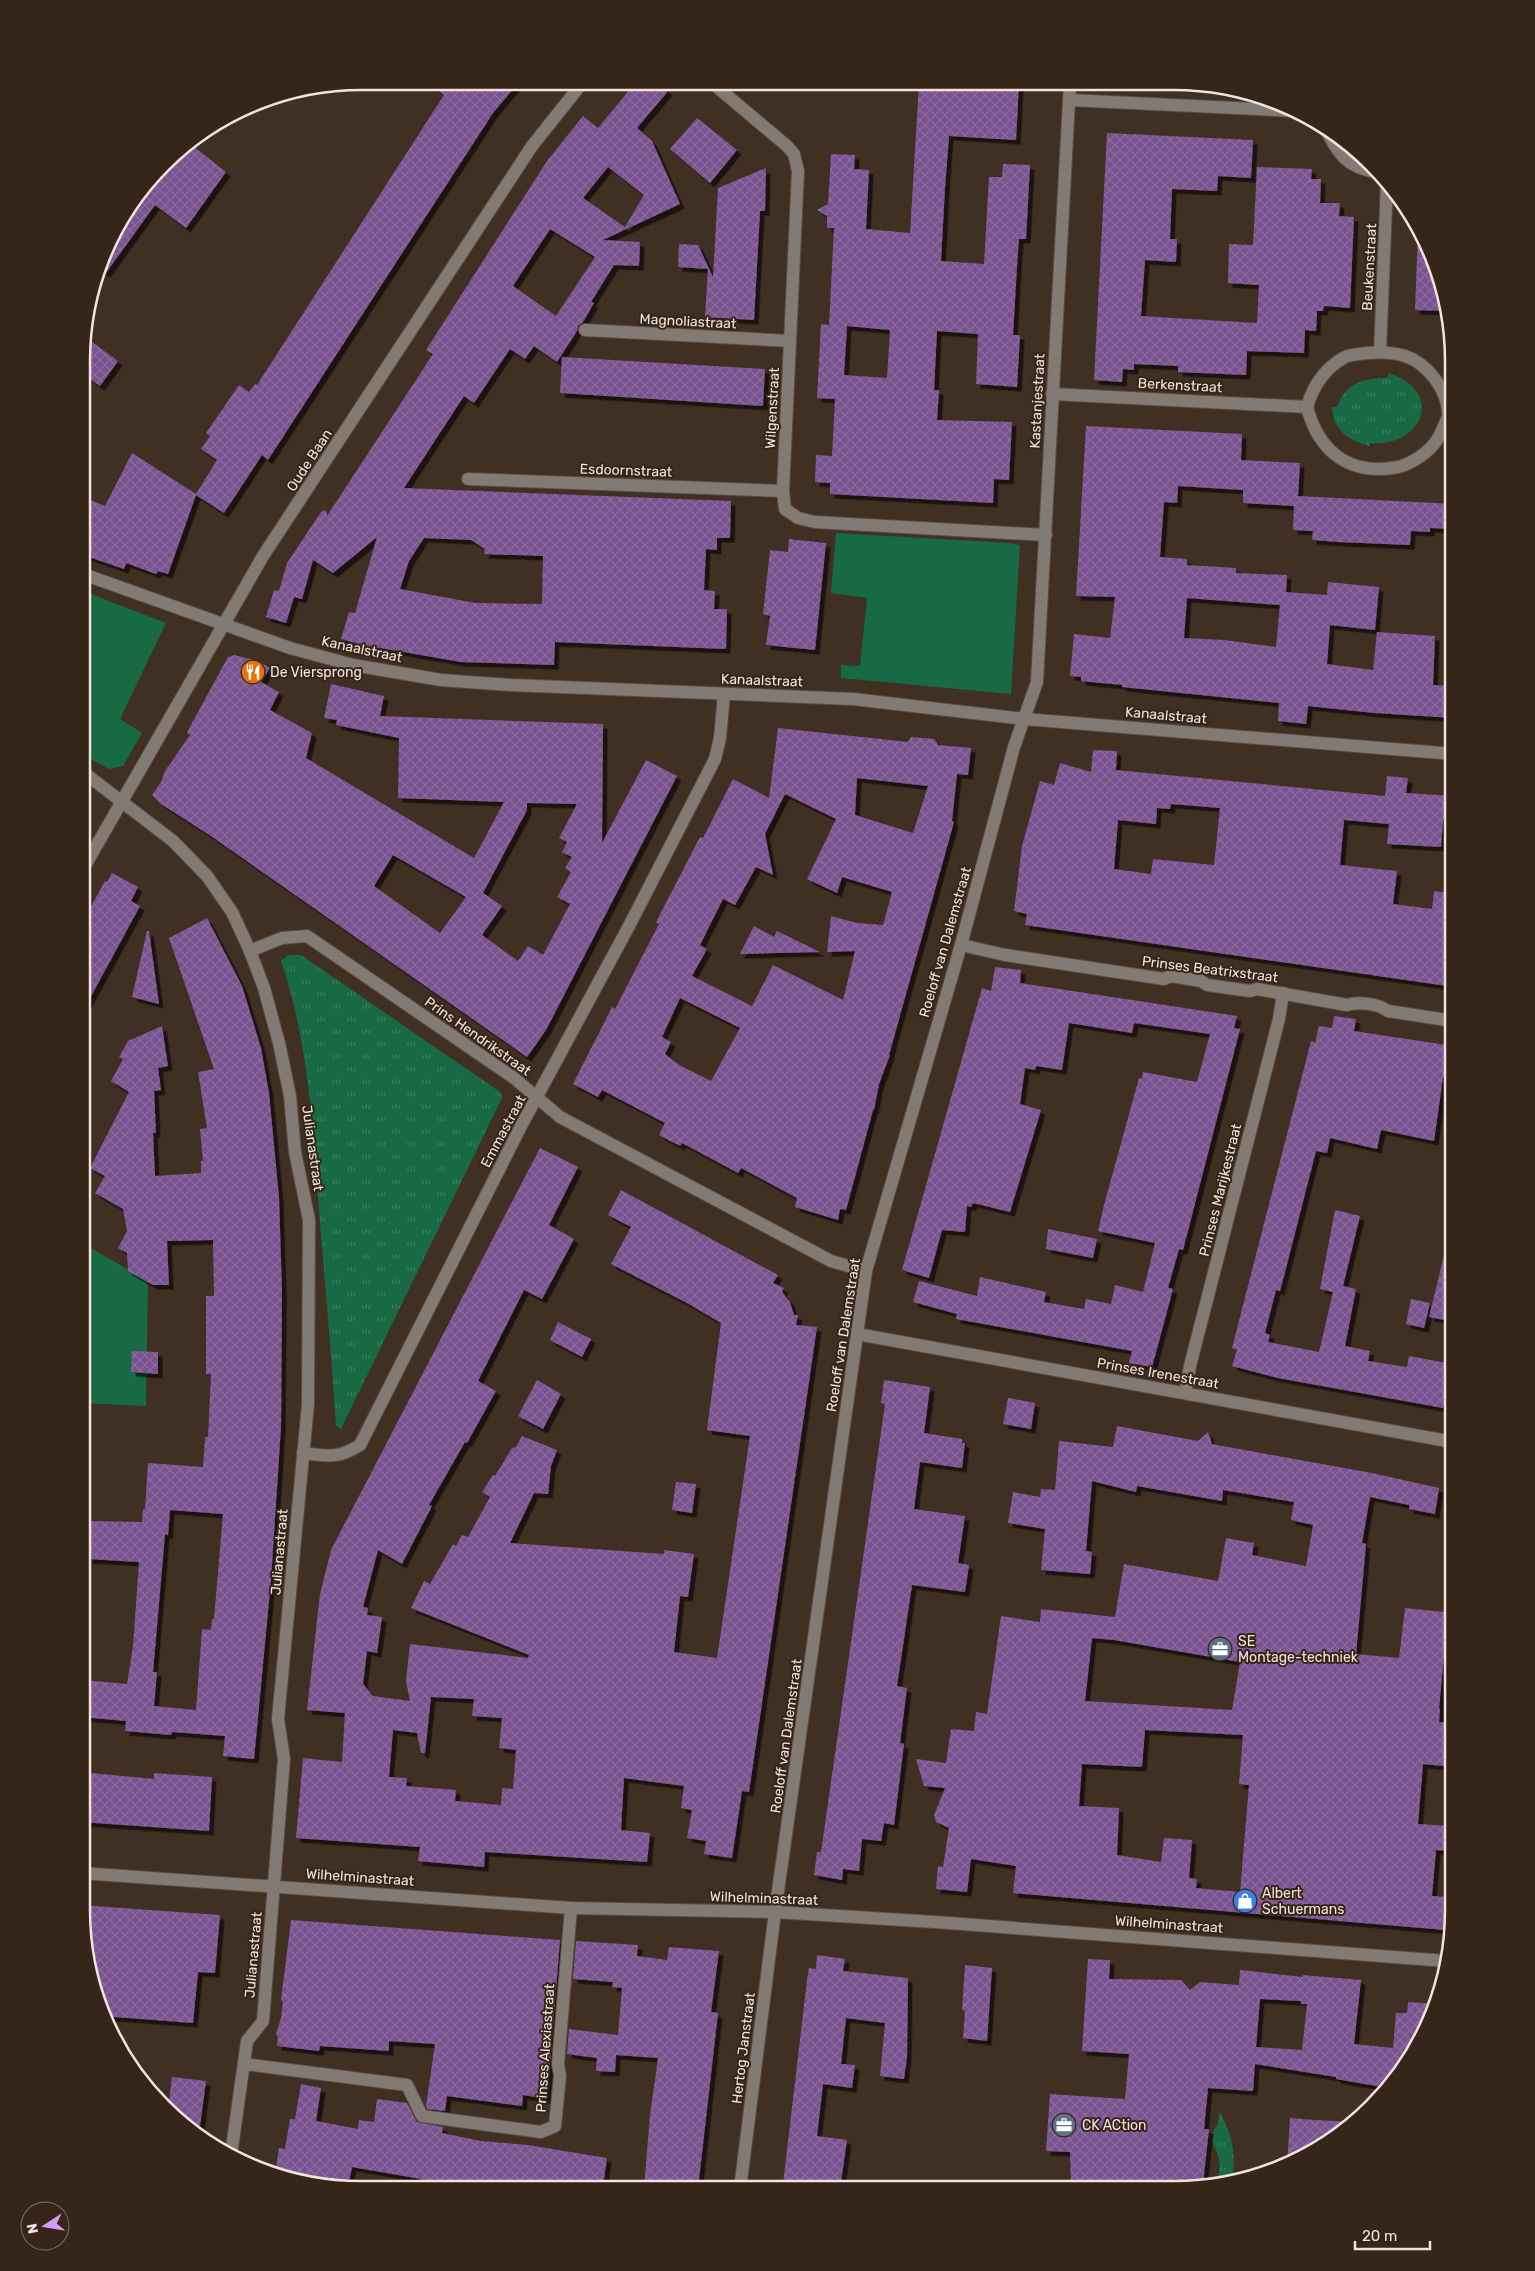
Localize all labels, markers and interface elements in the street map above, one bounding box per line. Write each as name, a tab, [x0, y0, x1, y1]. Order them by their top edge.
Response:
street label: Beukenstraat	[1359, 222, 1380, 311]
street label: Magnoliastraat	[639, 310, 737, 333]
street label: Kastanjestraat	[1027, 353, 1048, 449]
street label: Wilgenstraat	[762, 366, 783, 449]
street label: Berkenstraat	[1137, 375, 1223, 396]
street label: Oude Baan	[283, 426, 336, 495]
street label: Esdoornstraat	[579, 460, 673, 481]
street label: Kanaalstraat	[320, 633, 404, 666]
restaurant icon: De Viersprong	[240, 659, 266, 685]
place label: De Viersprong	[270, 664, 362, 681]
street label: Kanaalstraat	[721, 671, 804, 690]
street label: Kanaalstraat	[1124, 703, 1208, 728]
street label: Roeloff van Dalemstraat	[916, 865, 975, 1019]
street label: Prinses Beatrixstraat	[1141, 953, 1279, 986]
street label: Prins Hendrikstraat	[421, 993, 535, 1080]
street label: Emmastraat	[477, 1092, 530, 1170]
street label: Julianastraat	[298, 1104, 327, 1193]
street label: Prinses Marijkestraat	[1196, 1121, 1245, 1258]
street label: Roeloff van Dalemstraat	[823, 1256, 864, 1413]
street label: Prinses Irenestraat	[1096, 1354, 1221, 1393]
street label: Julianastraat	[267, 1508, 292, 1596]
place label: SE Montage-techniek	[1238, 1633, 1359, 1666]
office icon: SE Montage-techniek	[1207, 1636, 1233, 1662]
street label: Roeloff van Dalemstraat	[767, 1657, 806, 1814]
street label: Wilhelminastraat	[305, 1865, 415, 1890]
place label: Albert Schuermans	[1262, 1885, 1344, 1918]
street label: Wilhelminastraat	[709, 1888, 819, 1909]
shop icon: Albert Schuermans	[1232, 1888, 1258, 1914]
street label: Julianastraat	[241, 1911, 266, 1999]
street label: Wilhelminastraat	[1114, 1912, 1224, 1937]
street label: Prinses Alexiastraat	[533, 1982, 559, 2113]
street label: Hertog Janstraat	[728, 1991, 759, 2105]
office icon: CK ACtion	[1051, 2112, 1077, 2138]
place label: CK ACtion	[1082, 2117, 1147, 2134]
north arrow	[20, 2201, 70, 2251]
scale bar	[1355, 2218, 1430, 2250]
text: N	[23, 2222, 42, 2235]
text: 20 m	[1362, 2227, 1397, 2245]

